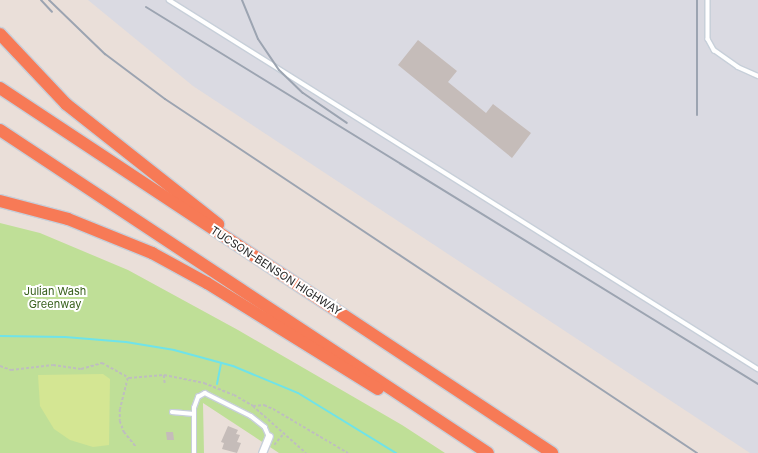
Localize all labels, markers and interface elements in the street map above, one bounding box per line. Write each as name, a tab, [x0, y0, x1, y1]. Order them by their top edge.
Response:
street label: TUCSON–BENSON HIGHWAY	[208, 224, 344, 318]
park label: Julian Wash Greenway	[24, 285, 86, 311]

